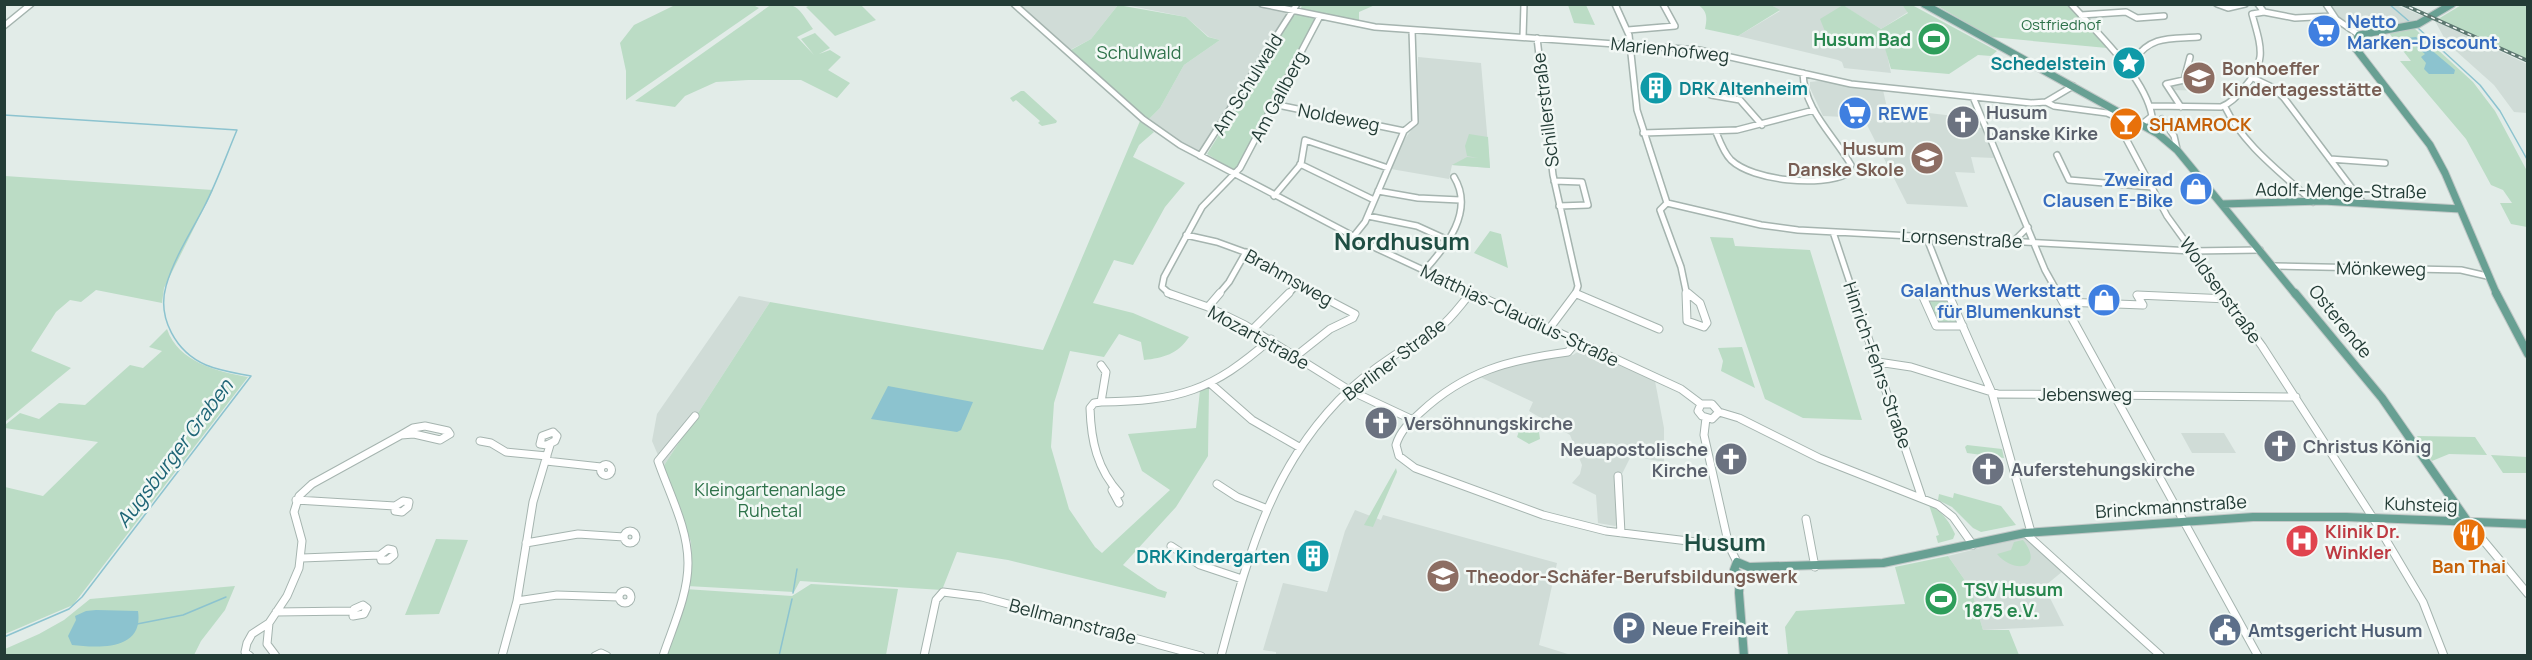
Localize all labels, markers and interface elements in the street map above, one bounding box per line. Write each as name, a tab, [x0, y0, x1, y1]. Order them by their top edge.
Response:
place label: Netto Marken-Discount	[2347, 9, 2498, 54]
supermarket icon: Netto Marken-Discount	[2306, 13, 2342, 49]
park label: Ostfriedhof	[2021, 14, 2102, 35]
sports icon: Husum Bad	[1916, 21, 1952, 57]
place label: Husum Bad	[1813, 27, 1911, 51]
street label: Am Schulwald	[1206, 29, 1288, 139]
street label: Marienhofweg	[1610, 31, 1730, 67]
park label: Schulwald	[1097, 40, 1181, 64]
place icon: Schedelstein	[2111, 45, 2147, 81]
street label: Am Gallberg	[1244, 47, 1312, 145]
street label: Schillerstraße	[1526, 51, 1564, 169]
place label: Schedelstein	[1991, 51, 2106, 75]
place label: Bonhoeffer Kindertagesstätte	[2222, 56, 2382, 101]
school or university icon: Bonhoeffer Kindertagesstätte	[2181, 60, 2217, 96]
building icon: DRK Altenheim	[1638, 70, 1674, 106]
place label: DRK Altenheim	[1679, 76, 1808, 100]
supermarket icon: REWE	[1837, 95, 1873, 131]
street label: Noldeweg	[1296, 97, 1382, 137]
place label: Husum Danske Kirke	[1986, 100, 2098, 145]
place label: REWE	[1878, 101, 1929, 125]
church icon: Husum Danske Kirke	[1945, 104, 1981, 140]
bar icon: SHAMROCK	[2108, 106, 2144, 142]
place label: SHAMROCK	[2149, 112, 2252, 136]
place label: Husum Danske Skole	[1788, 136, 1904, 181]
school or university icon: Husum Danske Skole	[1909, 140, 1945, 176]
place label: Zweirad Clausen E-Bike	[2043, 167, 2173, 212]
shop icon: Zweirad Clausen E-Bike	[2178, 171, 2214, 207]
street label: Adolf-Menge-Straße	[2255, 177, 2427, 203]
street label: Lornsenstraße	[1901, 223, 2023, 253]
district label: Nordhusum	[1334, 224, 1470, 257]
street label: Woldsenstraße	[2174, 232, 2268, 348]
street label: Brahmsweg	[1241, 243, 1337, 311]
street label: Mönkeweg	[2336, 255, 2426, 281]
street label: Matthias-Claudius-Straße	[1417, 258, 1623, 372]
street label: Hinrich-Fehrs-Straße	[1838, 278, 1918, 452]
place label: Galanthus Werkstatt für Blumenkunst	[1901, 278, 2081, 323]
street label: Osterende	[2304, 279, 2378, 363]
shop icon: Galanthus Werkstatt für Blumenkunst	[2086, 282, 2122, 318]
street label: Mozartstraße	[1204, 299, 1314, 375]
street label: Berliner Straße	[1337, 312, 1451, 406]
water label: Augsburger Graben	[109, 372, 239, 533]
street label: Jebensweg	[2038, 382, 2132, 406]
church icon: Versöhnungskirche	[1363, 405, 1399, 441]
place label: Versöhnungskirche	[1404, 411, 1573, 435]
church icon: Christus König	[2262, 428, 2298, 464]
place label: Christus König	[2303, 434, 2431, 458]
place label: Neuapostolische Kirche	[1560, 437, 1708, 482]
church icon: Neuapostolische Kirche	[1713, 441, 1749, 477]
church icon: Auferstehungskirche	[1970, 451, 2006, 487]
place label: Auferstehungskirche	[2011, 457, 2195, 481]
park label: Kleingartenanlage Ruhetal	[694, 477, 846, 522]
street label: Brinckmannstraße	[2094, 489, 2248, 523]
street label: Kuhsteig	[2384, 491, 2458, 517]
restaurant icon: Ban Thai	[2451, 517, 2487, 553]
place label: Klinik Dr. Winkler	[2325, 519, 2400, 564]
hospital icon: Klinik Dr. Winkler	[2284, 523, 2320, 559]
district label: Husum	[1684, 525, 1766, 558]
building icon: DRK Kindergarten	[1295, 538, 1331, 574]
place label: DRK Kindergarten	[1136, 544, 1290, 568]
place label: Ban Thai	[2432, 554, 2506, 578]
school or university icon: Theodor-Schäfer-Berufsbildungswerk	[1425, 558, 1461, 594]
place label: Theodor-Schäfer-Berufsbildungswerk	[1466, 564, 1799, 588]
place label: TSV Husum 1875 e.V.	[1964, 577, 2063, 622]
sports icon: TSV Husum 1875 e.V.	[1923, 581, 1959, 617]
street label: Bellmannstraße	[1007, 592, 1139, 650]
parking icon: Neue Freiheit	[1611, 610, 1647, 646]
public building icon: Amtsgericht Husum	[2207, 612, 2243, 648]
place label: Neue Freiheit	[1652, 616, 1769, 640]
place label: Amtsgericht Husum	[2248, 618, 2422, 642]

